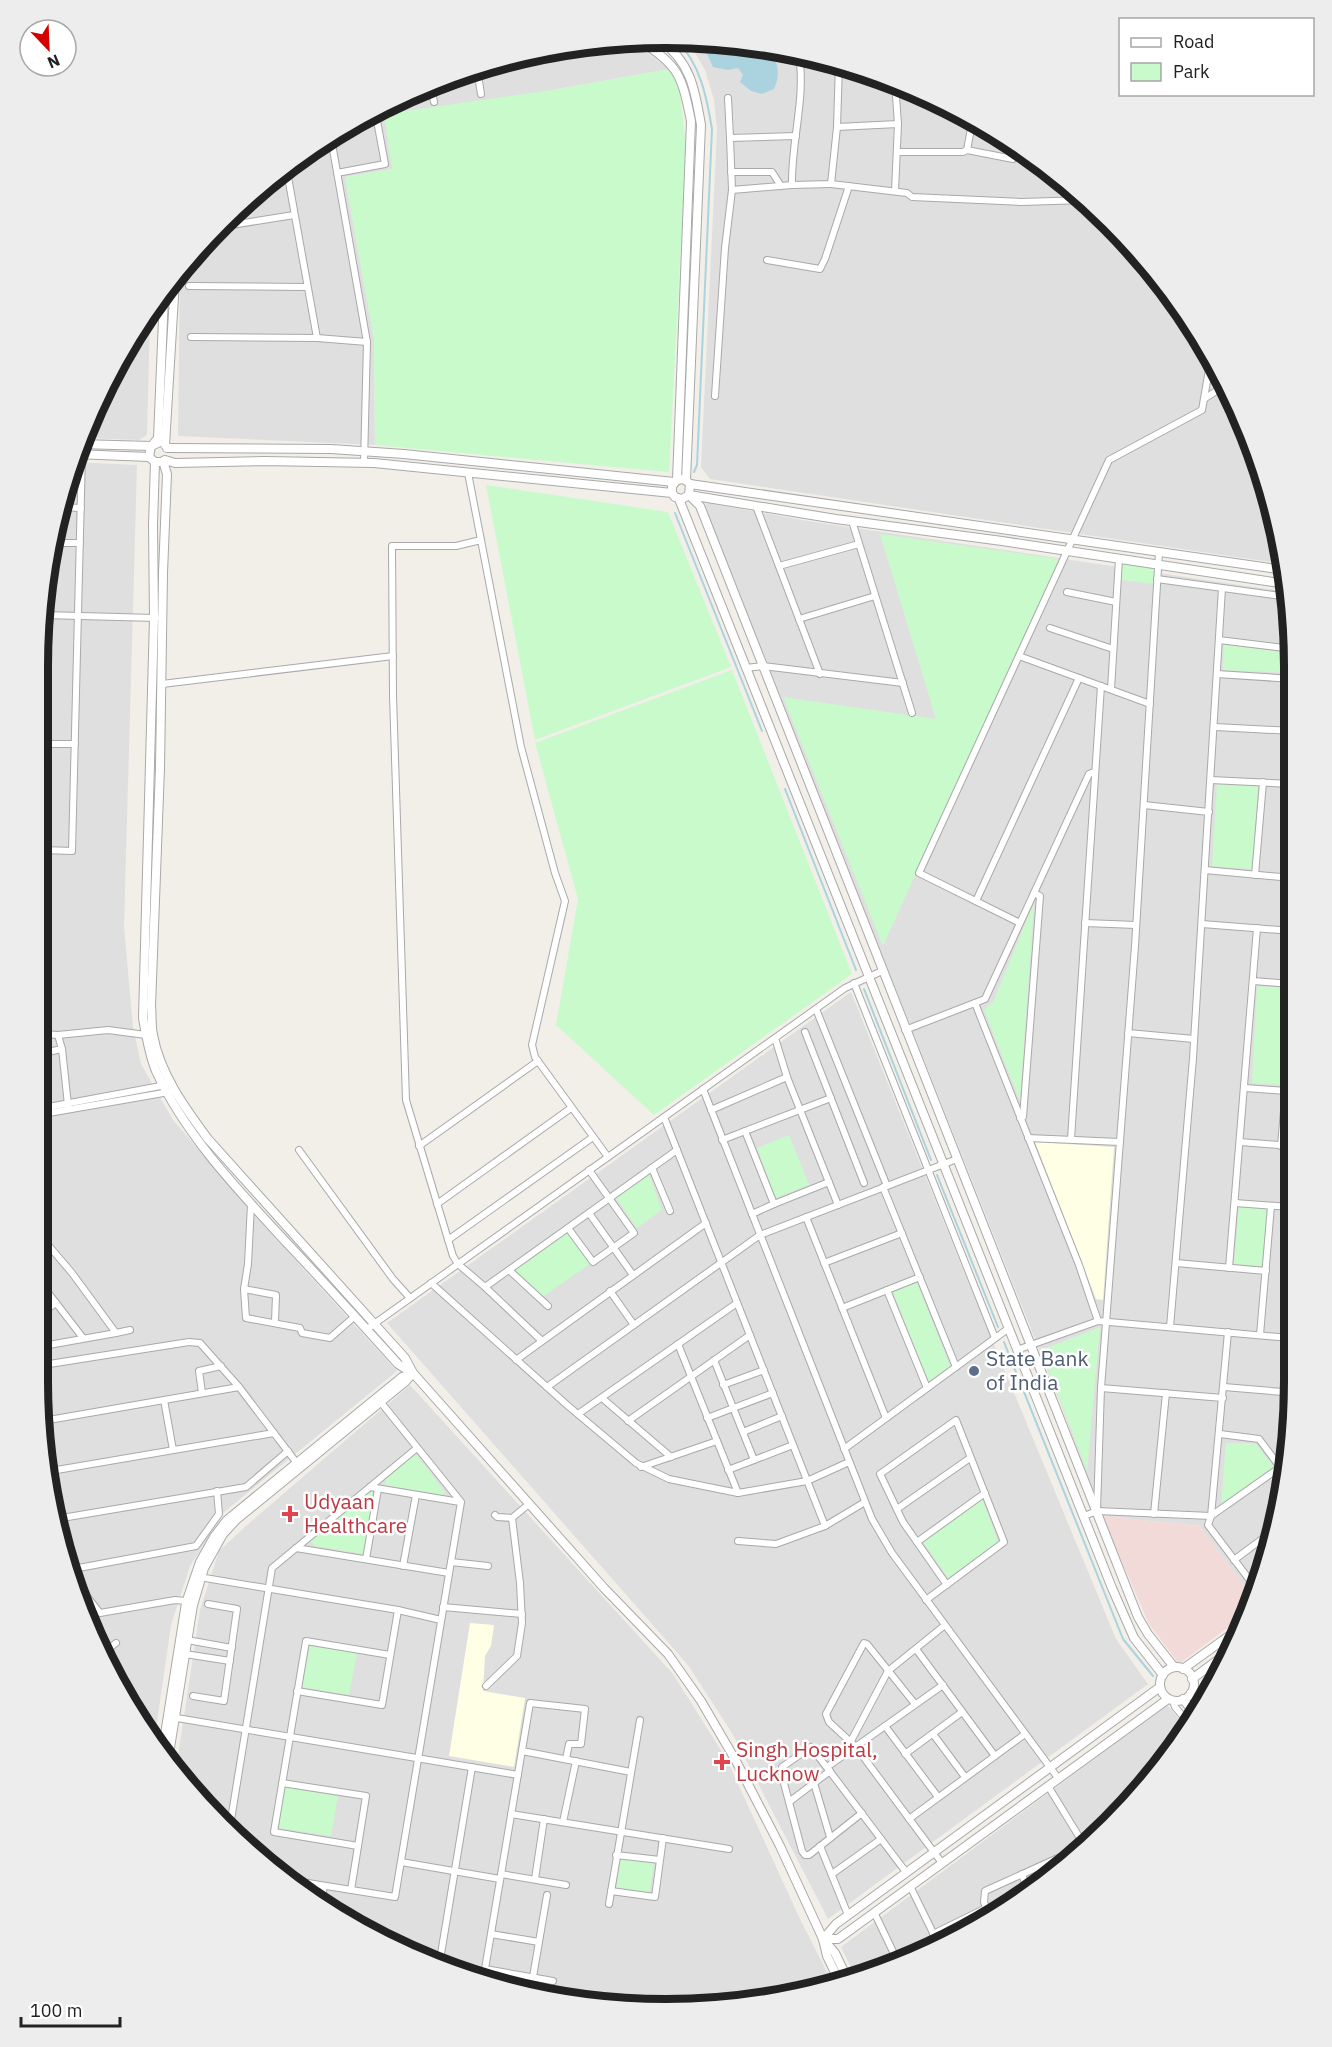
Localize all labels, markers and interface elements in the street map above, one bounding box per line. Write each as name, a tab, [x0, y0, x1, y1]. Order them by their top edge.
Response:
north arrow	[18, 18, 78, 78]
legend	[1119, 18, 1314, 96]
text: Road	[1173, 30, 1214, 53]
text: N	[45, 50, 63, 73]
text: Park	[1173, 60, 1210, 83]
place label: State Bank of India	[986, 1344, 1088, 1396]
marker: State Bank of India	[967, 1364, 981, 1378]
place label: Udyaan Healthcare	[304, 1487, 407, 1539]
marker: Udyaan Healthcare	[281, 1505, 299, 1523]
place label: Singh Hospital, Lucknow	[736, 1735, 878, 1787]
marker: Singh Hospital, Lucknow	[713, 1753, 731, 1771]
scale bar	[21, 1990, 120, 2028]
text: 100 m	[30, 1999, 82, 2022]

